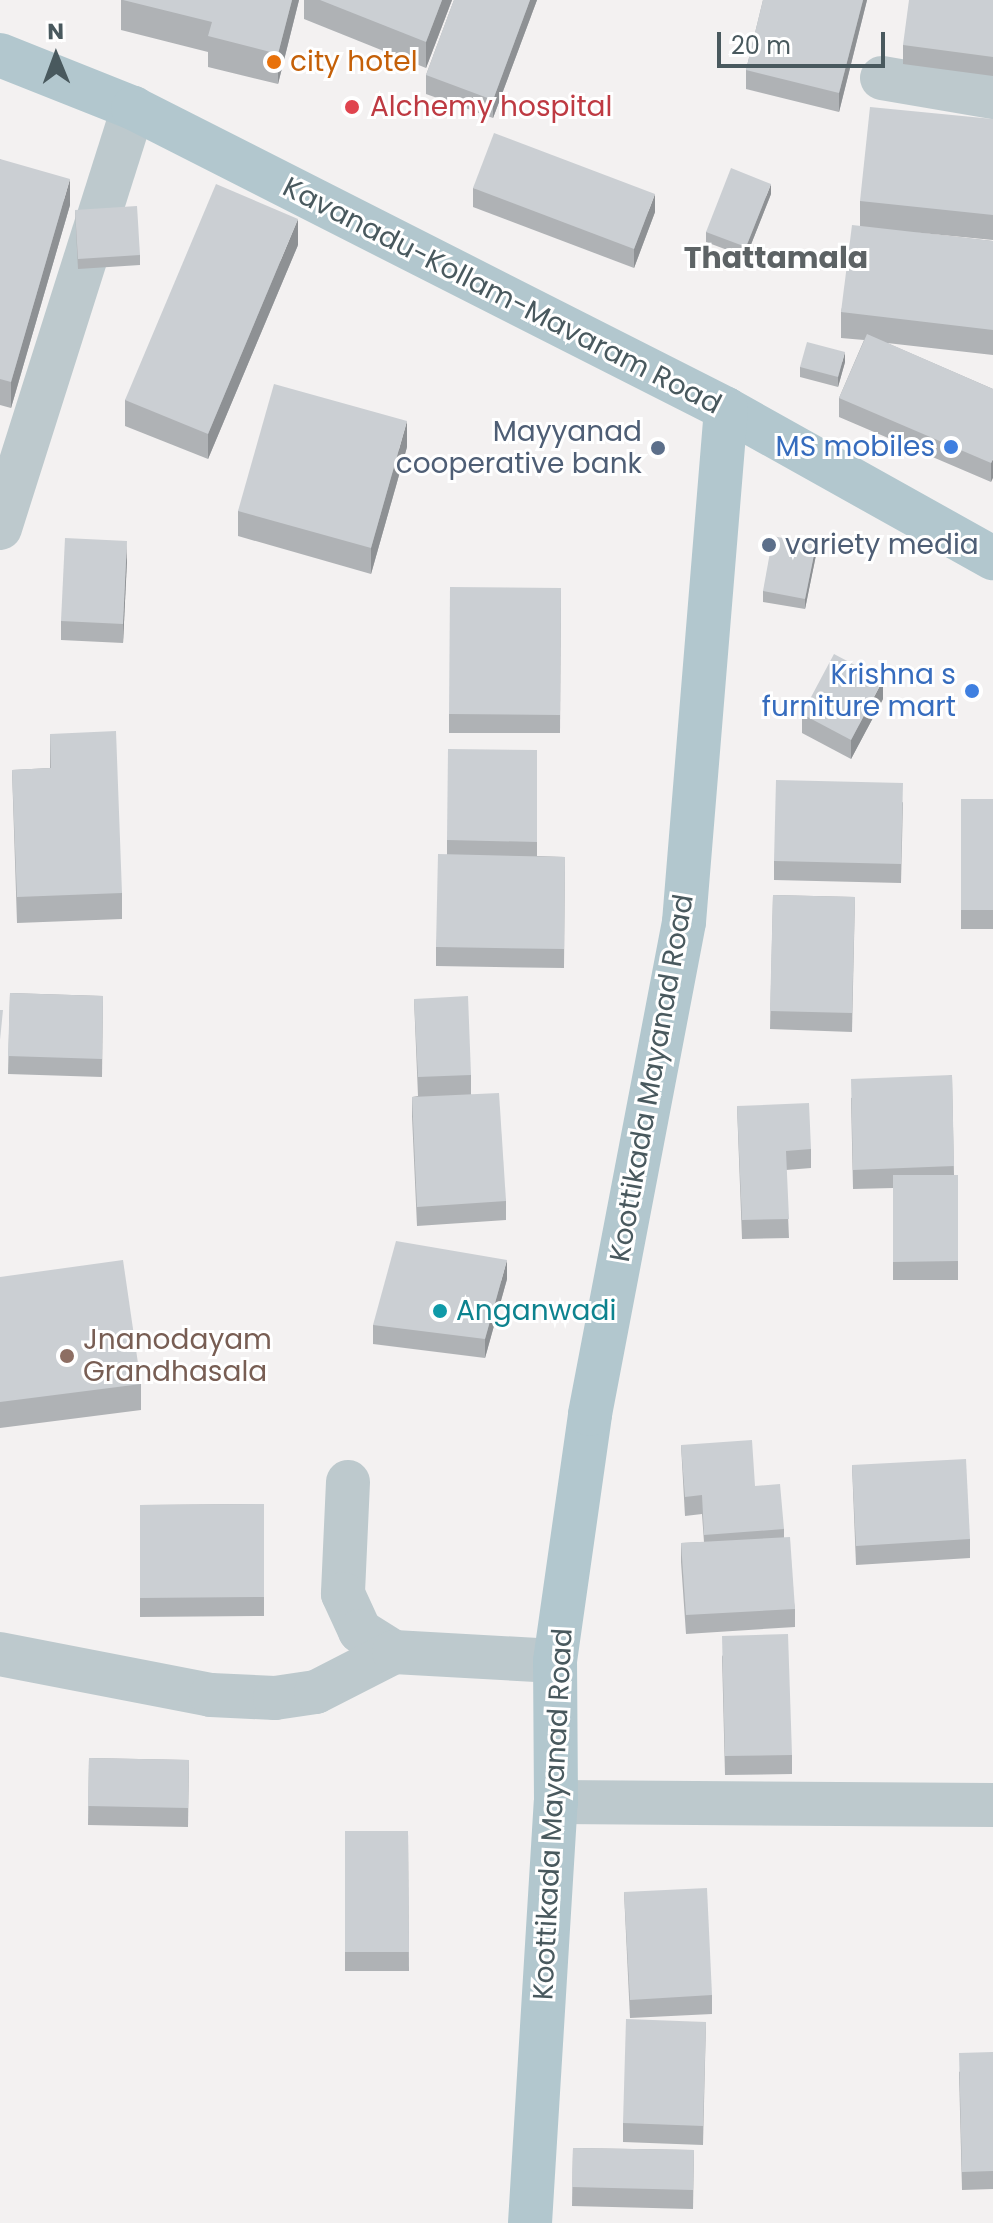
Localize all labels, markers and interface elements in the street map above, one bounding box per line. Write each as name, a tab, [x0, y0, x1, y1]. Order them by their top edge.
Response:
north arrow	[16, 16, 96, 96]
text: N	[47, 16, 64, 47]
scale bar	[721, 16, 889, 66]
text: 20 m	[731, 29, 791, 62]
place label: city hotel	[290, 45, 418, 79]
marker: city hotel	[265, 53, 283, 71]
place label: Alchemy hospital	[370, 90, 612, 124]
marker: Alchemy hospital	[341, 96, 363, 118]
street label: Kavanadu-Kollam-Mavaram Road	[277, 170, 727, 422]
district label: Thattamala	[684, 240, 868, 276]
place label: Mayyanad cooperative bank	[396, 415, 642, 481]
place label: MS mobiles	[776, 430, 935, 464]
marker: MS mobiles	[942, 438, 960, 456]
marker: Mayyanad cooperative bank	[649, 439, 667, 457]
place label: variety media	[785, 528, 979, 562]
marker: variety media	[760, 536, 778, 554]
place label: Krishna s furniture mart	[762, 658, 956, 724]
marker: Krishna s furniture mart	[963, 682, 981, 700]
street label: Koottikada Mayanad Road	[603, 892, 701, 1264]
place label: Anganwadi	[456, 1294, 616, 1328]
marker: Anganwadi	[431, 1302, 449, 1320]
place label: Jnanodayam Grandhasala	[83, 1323, 272, 1389]
marker: Jnanodayam Grandhasala	[58, 1347, 76, 1365]
street label: Koottikada Mayanad Road	[526, 1627, 580, 2001]

